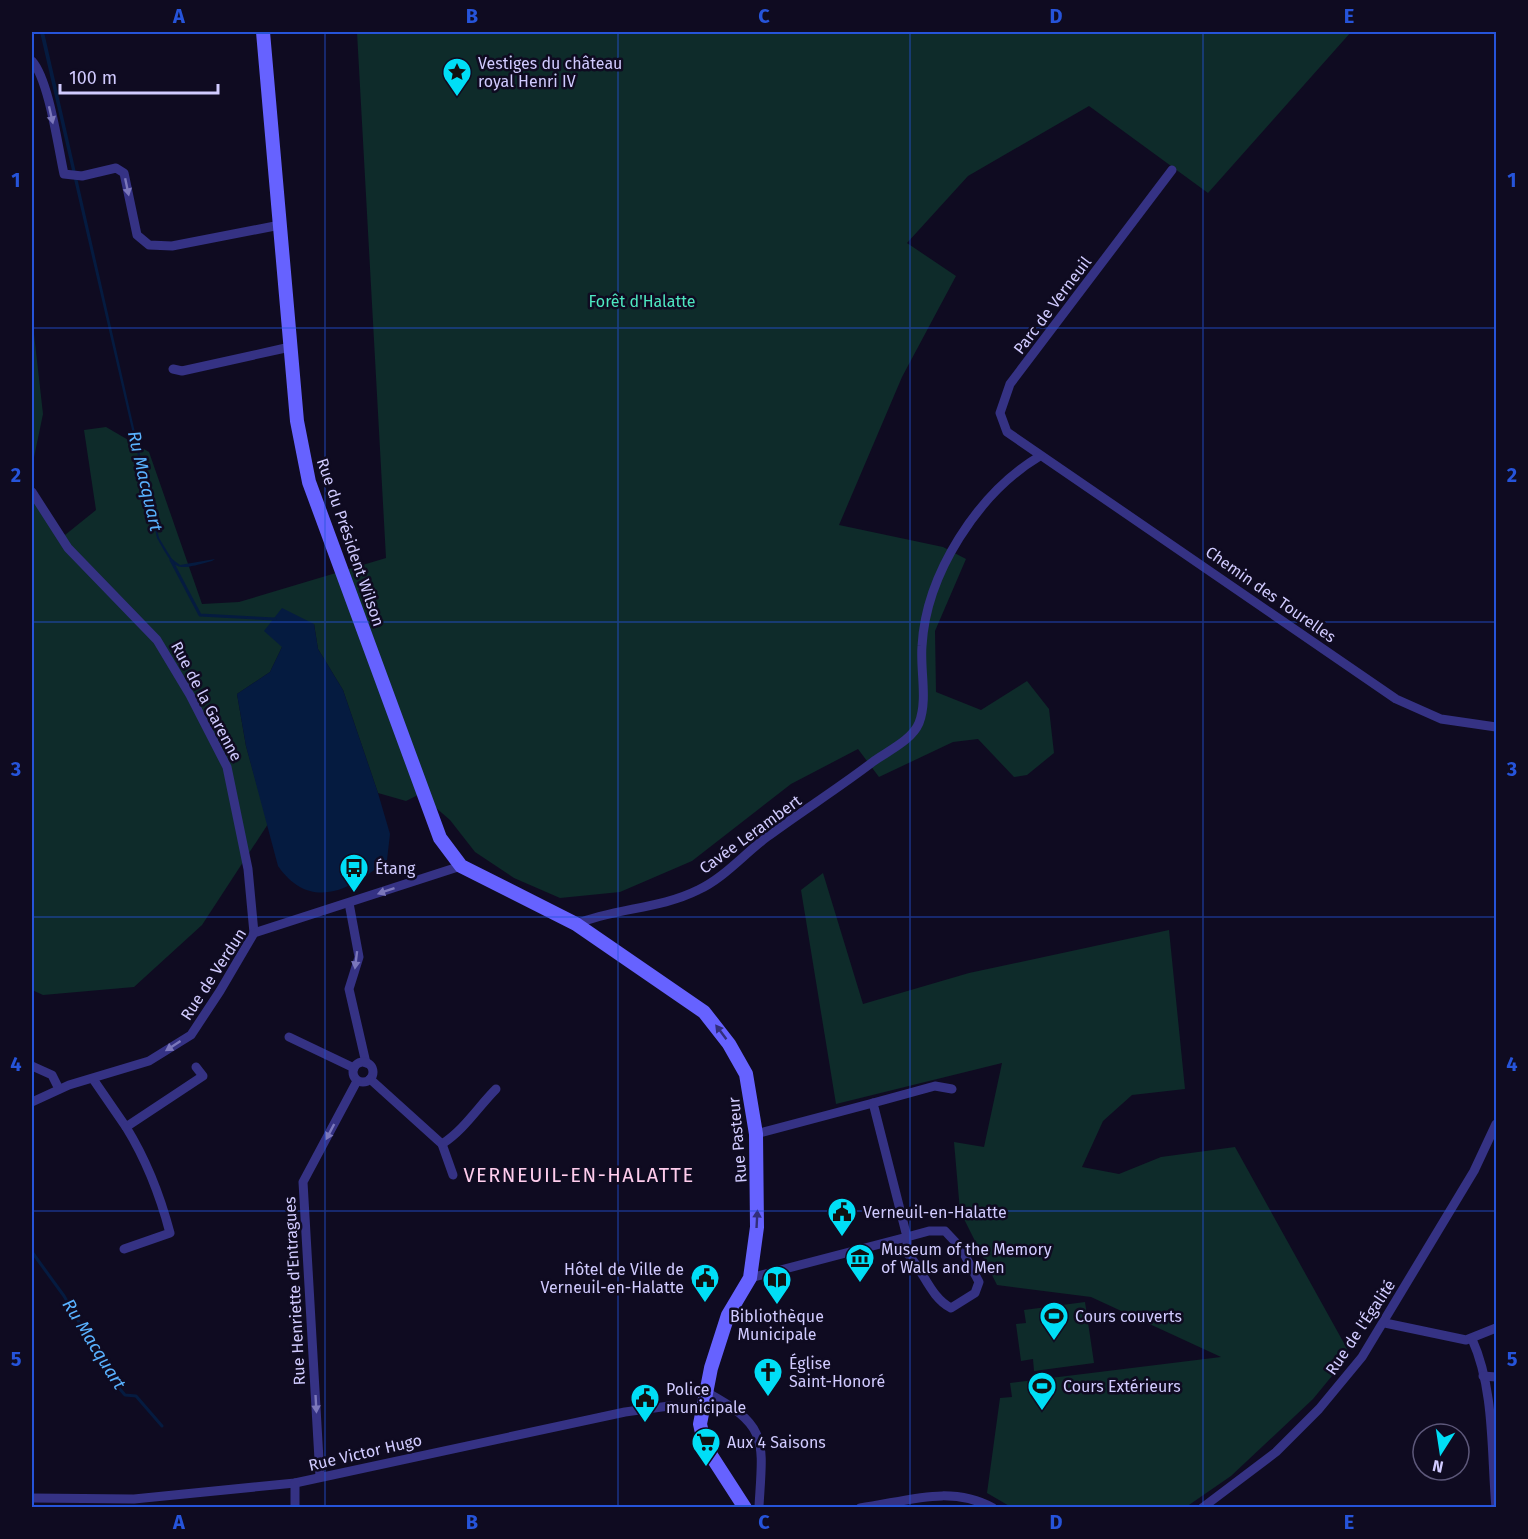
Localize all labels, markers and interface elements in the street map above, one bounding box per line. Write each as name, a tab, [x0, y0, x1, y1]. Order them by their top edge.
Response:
text: A	[172, 4, 186, 28]
text: B	[466, 4, 478, 28]
text: C	[758, 4, 770, 28]
text: D	[1049, 4, 1063, 28]
text: E	[1344, 4, 1354, 28]
place label: Vestiges du château royal Henri IV	[478, 54, 622, 91]
place icon: Vestiges du château royal Henri IV	[441, 56, 473, 98]
scale bar	[60, 57, 218, 95]
text: 100 m	[69, 67, 117, 89]
one-way arrow	[46, 106, 56, 124]
text: 1	[11, 168, 21, 192]
text: 1	[1507, 168, 1517, 192]
one-way arrow	[123, 177, 132, 196]
street label: Parc de Verneuil	[1010, 253, 1095, 358]
park label: Forêt d'Halatte	[589, 292, 695, 311]
water label: Ru Macquart	[123, 429, 167, 534]
street label: Rue du Président Wilson	[313, 456, 388, 629]
text: 2	[11, 463, 21, 487]
text: 2	[1507, 463, 1517, 487]
street label: Chemin des Tourelles	[1202, 542, 1340, 647]
street label: Rue de la Garenne	[167, 638, 246, 764]
text: 3	[10, 757, 21, 781]
text: 3	[1506, 757, 1517, 781]
street label: Cavée Lerambert	[696, 791, 805, 878]
bus stop icon: Étang	[338, 852, 370, 894]
place label: Étang	[375, 858, 416, 878]
one-way arrow	[377, 887, 395, 896]
street label: Rue de Verdun	[177, 925, 250, 1024]
one-way arrow	[352, 951, 361, 970]
one-way arrow	[715, 1025, 727, 1041]
one-way arrow	[165, 1040, 181, 1051]
text: 4	[10, 1052, 22, 1076]
text: 4	[1506, 1052, 1518, 1076]
street label: Rue Pasteur	[724, 1095, 751, 1184]
one-way arrow	[325, 1124, 335, 1141]
district label: VERNEUIL-EN-HALATTE	[463, 1163, 695, 1187]
street label: Rue Henriette d'Entragues	[280, 1196, 309, 1386]
public building icon: Verneuil-en-Halatte	[826, 1196, 858, 1238]
place label: Verneuil-en-Halatte	[863, 1203, 1007, 1222]
one-way arrow	[752, 1210, 761, 1229]
place label: Museum of the Memory of Walls and Men	[881, 1240, 1052, 1277]
museum icon: Museum of the Memory of Walls and Men	[844, 1242, 876, 1284]
place label: Hôtel de Ville de Verneuil-en-Halatte	[540, 1260, 684, 1297]
public building icon: Hôtel de Ville de Verneuil-en-Halatte	[689, 1262, 721, 1304]
library icon: Bibliothèque Municipale	[761, 1264, 793, 1306]
street label: Rue de l'Égalité	[1321, 1276, 1399, 1378]
water label: Ru Macquart	[58, 1295, 131, 1394]
sports icon: Cours couverts	[1038, 1300, 1070, 1342]
place label: Bibliothèque Municipale	[730, 1307, 824, 1344]
place label: Cours couverts	[1075, 1307, 1182, 1326]
text: 5	[11, 1347, 22, 1371]
text: 5	[1507, 1347, 1518, 1371]
place label: Église Saint-Honoré	[789, 1353, 885, 1391]
church icon: Église Saint-Honoré	[752, 1356, 784, 1398]
sports icon: Cours Extérieurs	[1026, 1370, 1058, 1412]
place label: Cours Extérieurs	[1063, 1377, 1181, 1396]
place label: Police municipale	[666, 1380, 746, 1417]
public building icon: Police municipale	[629, 1382, 661, 1424]
one-way arrow	[311, 1395, 320, 1414]
north arrow	[1411, 1422, 1471, 1482]
supermarket icon: Aux 4 Saisons	[690, 1426, 722, 1468]
street label: Rue Victor Hugo	[307, 1430, 424, 1475]
place label: Aux 4 Saisons	[727, 1433, 826, 1452]
text: N	[1431, 1456, 1445, 1477]
text: A	[172, 1510, 186, 1534]
text: B	[466, 1510, 478, 1534]
text: C	[758, 1510, 770, 1534]
text: D	[1049, 1510, 1063, 1534]
text: E	[1344, 1510, 1354, 1534]

